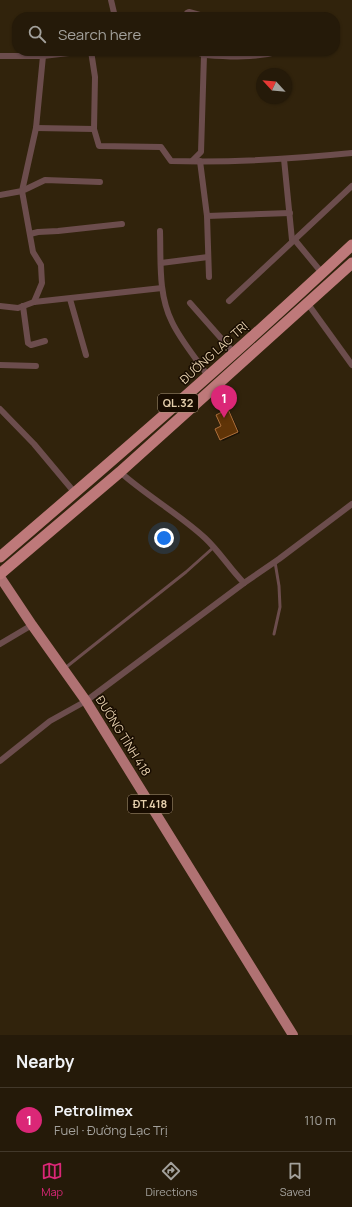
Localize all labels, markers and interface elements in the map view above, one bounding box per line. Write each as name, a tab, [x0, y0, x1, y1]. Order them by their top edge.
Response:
search box	[12, 12, 340, 56]
icon: search	[26, 23, 48, 45]
text: Search here	[58, 24, 141, 45]
north arrow	[256, 68, 292, 104]
street label: ĐƯỜNG LẠC TRỊ	[176, 317, 251, 388]
pin: 1	[211, 385, 237, 418]
road number: QL.32	[158, 394, 198, 412]
your location	[154, 528, 174, 548]
street label: ĐƯỜNG TỈNH 418	[92, 692, 155, 779]
road number: ĐT.418	[128, 795, 172, 813]
text: Nearby	[16, 1050, 74, 1073]
text: Petrolimex	[54, 1100, 133, 1121]
text: 1	[26, 1111, 32, 1129]
text: 110 m	[304, 1111, 336, 1129]
text: Fuel · Đường Lạc Trị	[54, 1121, 168, 1139]
tab: Map	[41, 1160, 63, 1199]
tab: Directions	[145, 1160, 198, 1199]
tab: Saved	[280, 1160, 311, 1199]

